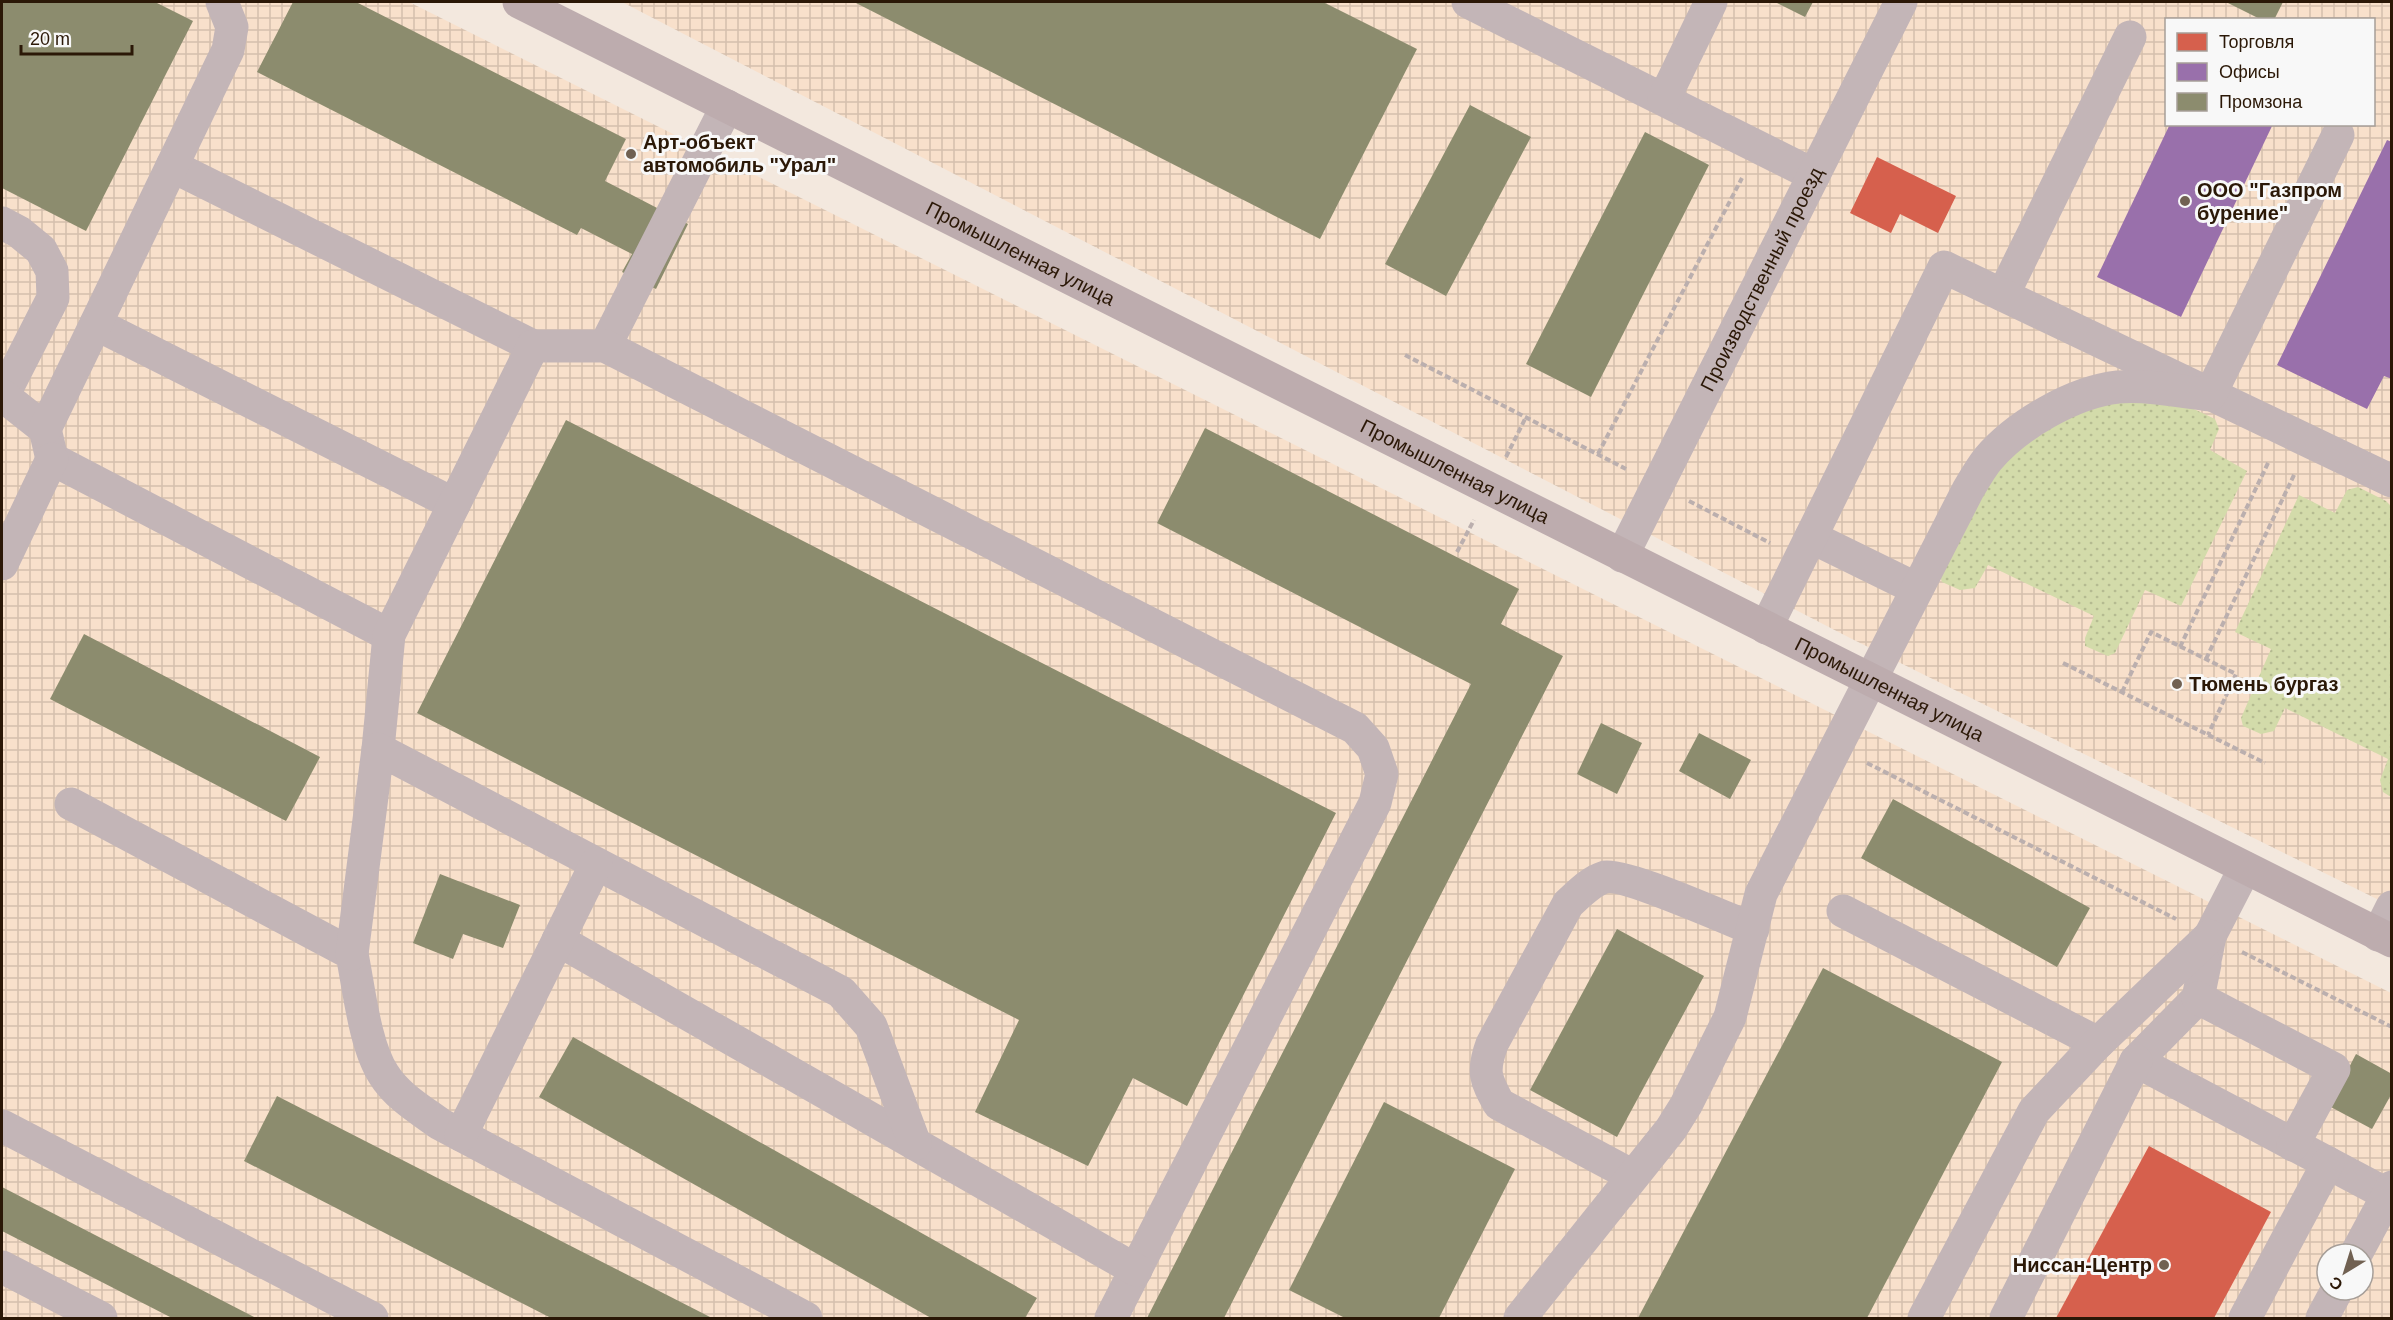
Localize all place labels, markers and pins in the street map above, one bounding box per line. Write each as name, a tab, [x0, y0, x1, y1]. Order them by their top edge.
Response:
place label: Арт-объект автомобиль "Урал"	[643, 131, 836, 176]
marker: Арт-объект автомобиль "Урал"	[624, 147, 638, 161]
place label: ООО "Газпром бурение"	[2197, 179, 2342, 224]
marker: ООО "Газпром бурение"	[2178, 194, 2192, 208]
place label: Тюмень бургаз	[2189, 673, 2338, 695]
marker: Тюмень бургаз	[2170, 677, 2184, 691]
place label: Ниссан-Центр	[2013, 1254, 2152, 1276]
marker: Ниссан-Центр	[2157, 1258, 2171, 1272]

